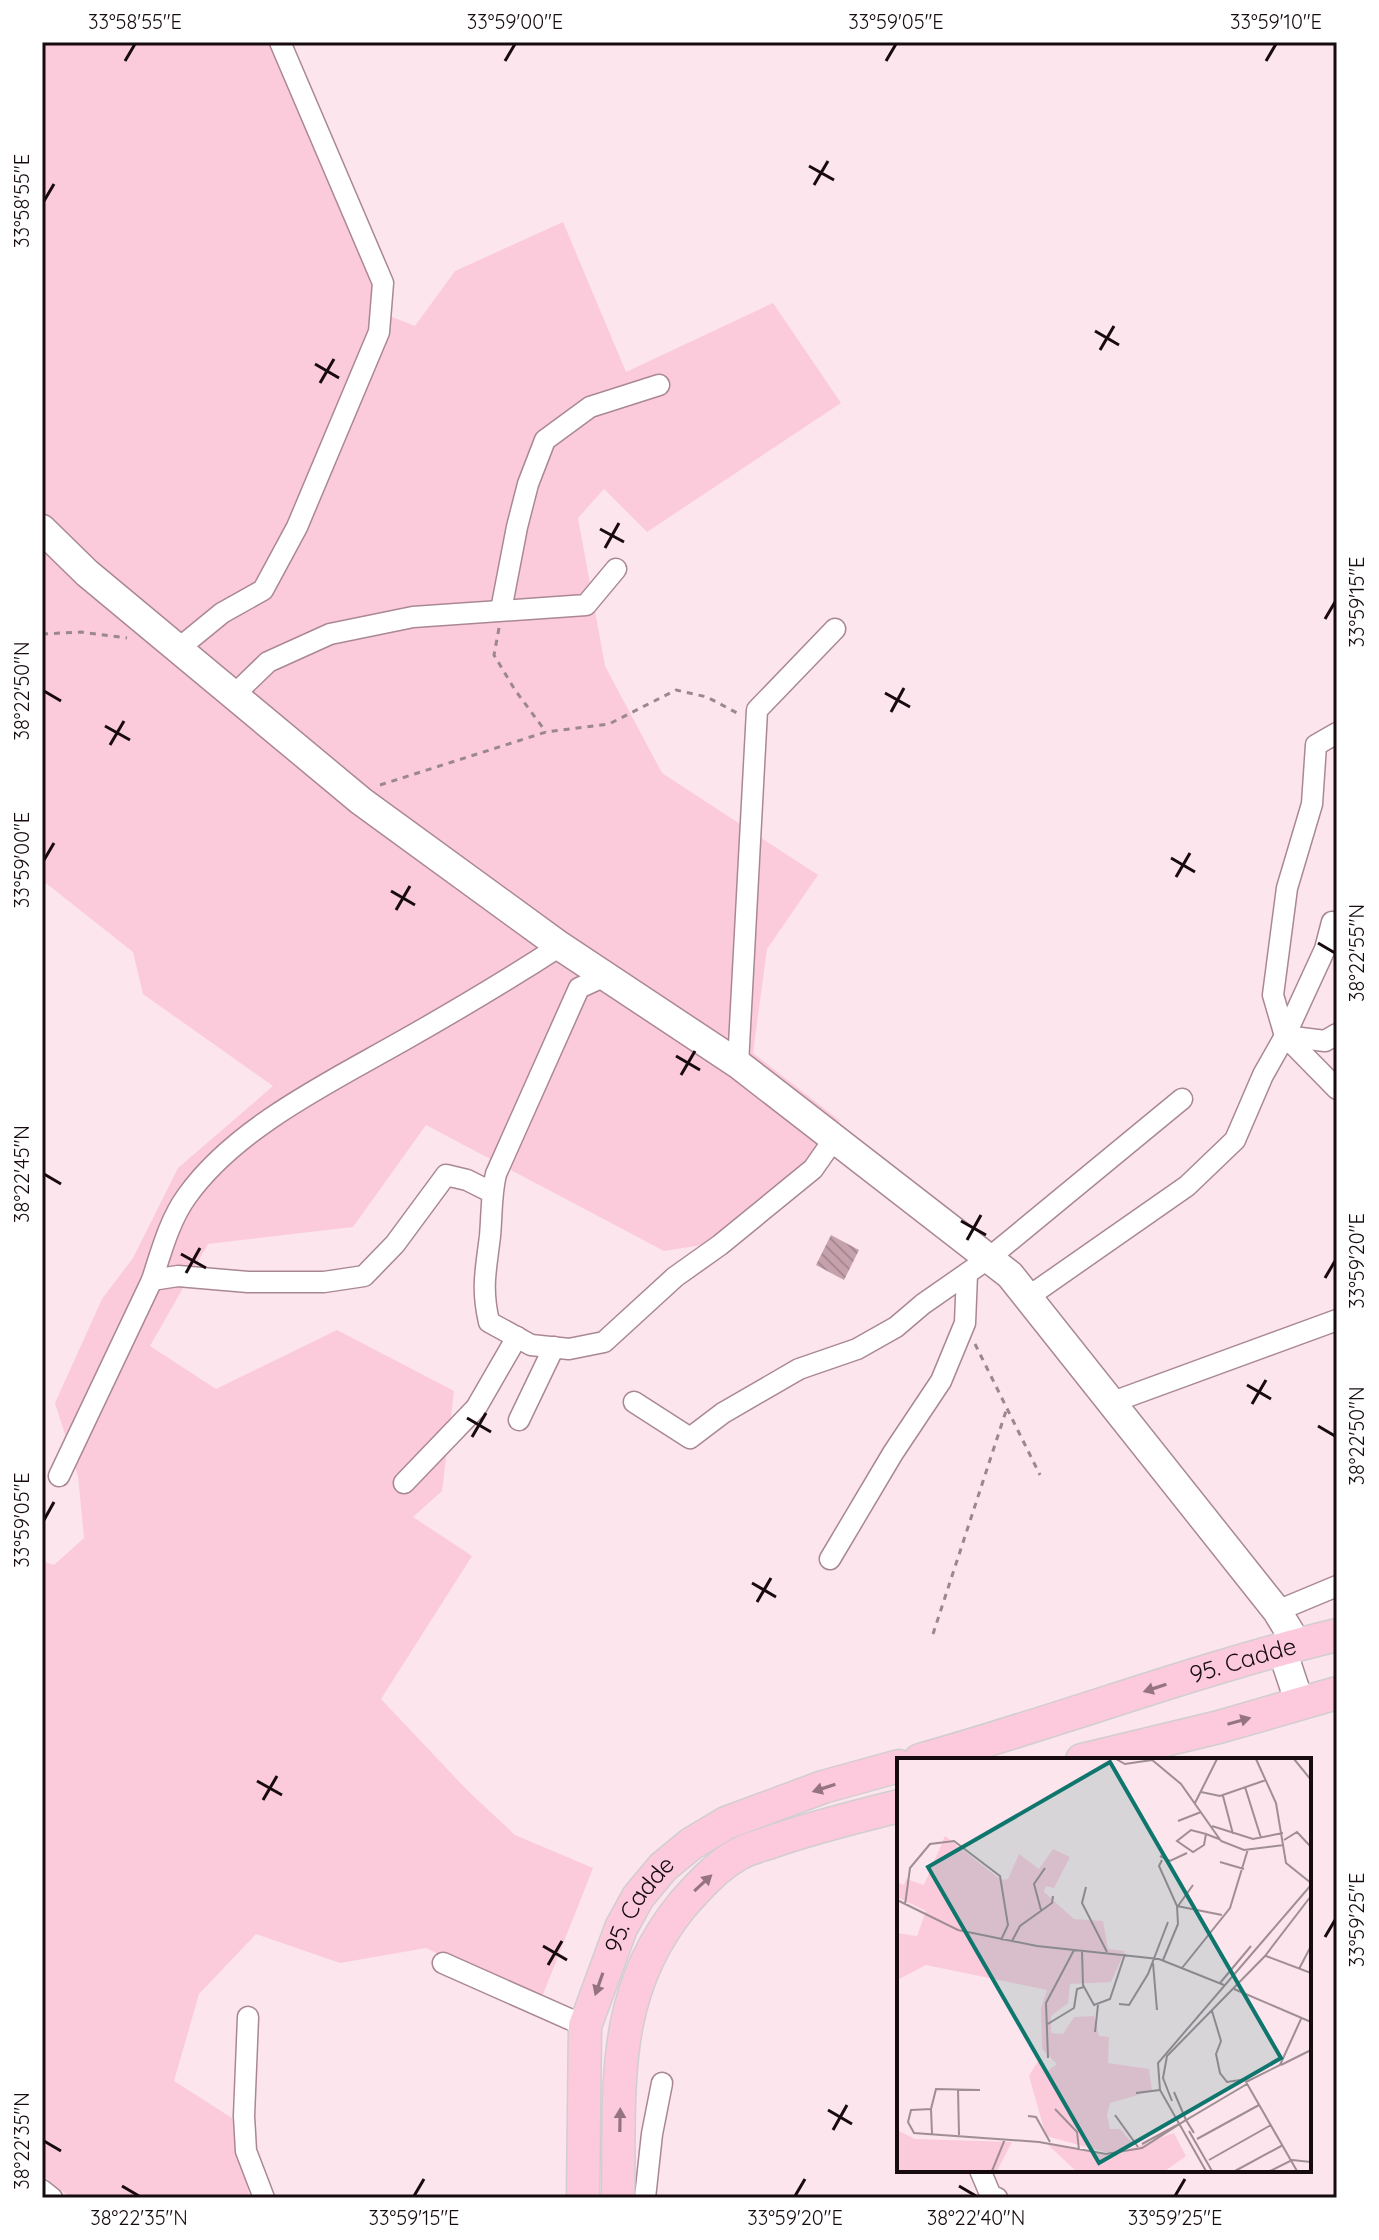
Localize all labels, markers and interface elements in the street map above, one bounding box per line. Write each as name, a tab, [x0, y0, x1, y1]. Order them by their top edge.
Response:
text: 33°58'55"E	[88, 9, 182, 34]
text: 33°59'00"E	[467, 9, 563, 34]
text: 33°59'05"E	[848, 9, 944, 34]
text: 33°59'10"E	[1230, 9, 1322, 34]
text: 33°58'55"E	[9, 154, 34, 248]
text: 33°59'15"E	[1344, 557, 1369, 647]
text: 38°22'50"N	[9, 642, 34, 740]
text: 33°59'00"E	[9, 812, 34, 908]
text: 38°22'55"N	[1344, 904, 1369, 1002]
text: 38°22'45"N	[9, 1125, 34, 1223]
text: 33°59'20"E	[1344, 1213, 1369, 1309]
text: 38°22'50"N	[1344, 1387, 1369, 1485]
text: 33°59'05"E	[9, 1472, 34, 1568]
street label: 95. Cadde	[1186, 1630, 1299, 1689]
one-way arrow	[1143, 1683, 1167, 1695]
one-way arrow	[1227, 1714, 1251, 1727]
inset map	[897, 1758, 1311, 2172]
one-way arrow	[812, 1782, 836, 1794]
street label: 95. Cadde	[597, 1848, 680, 1957]
text: 33°59'25"E	[1344, 1873, 1369, 1967]
one-way arrow	[693, 1875, 712, 1893]
one-way arrow	[592, 1972, 604, 1996]
text: 38°22'35"N	[9, 2092, 34, 2190]
one-way arrow	[613, 2107, 626, 2132]
text: 38°22'35"N	[90, 2205, 188, 2230]
text: 33°59'15"E	[369, 2205, 459, 2230]
text: 33°59'20"E	[747, 2205, 843, 2230]
text: 38°22'40"N	[927, 2205, 1025, 2230]
text: 33°59'25"E	[1128, 2205, 1222, 2230]

